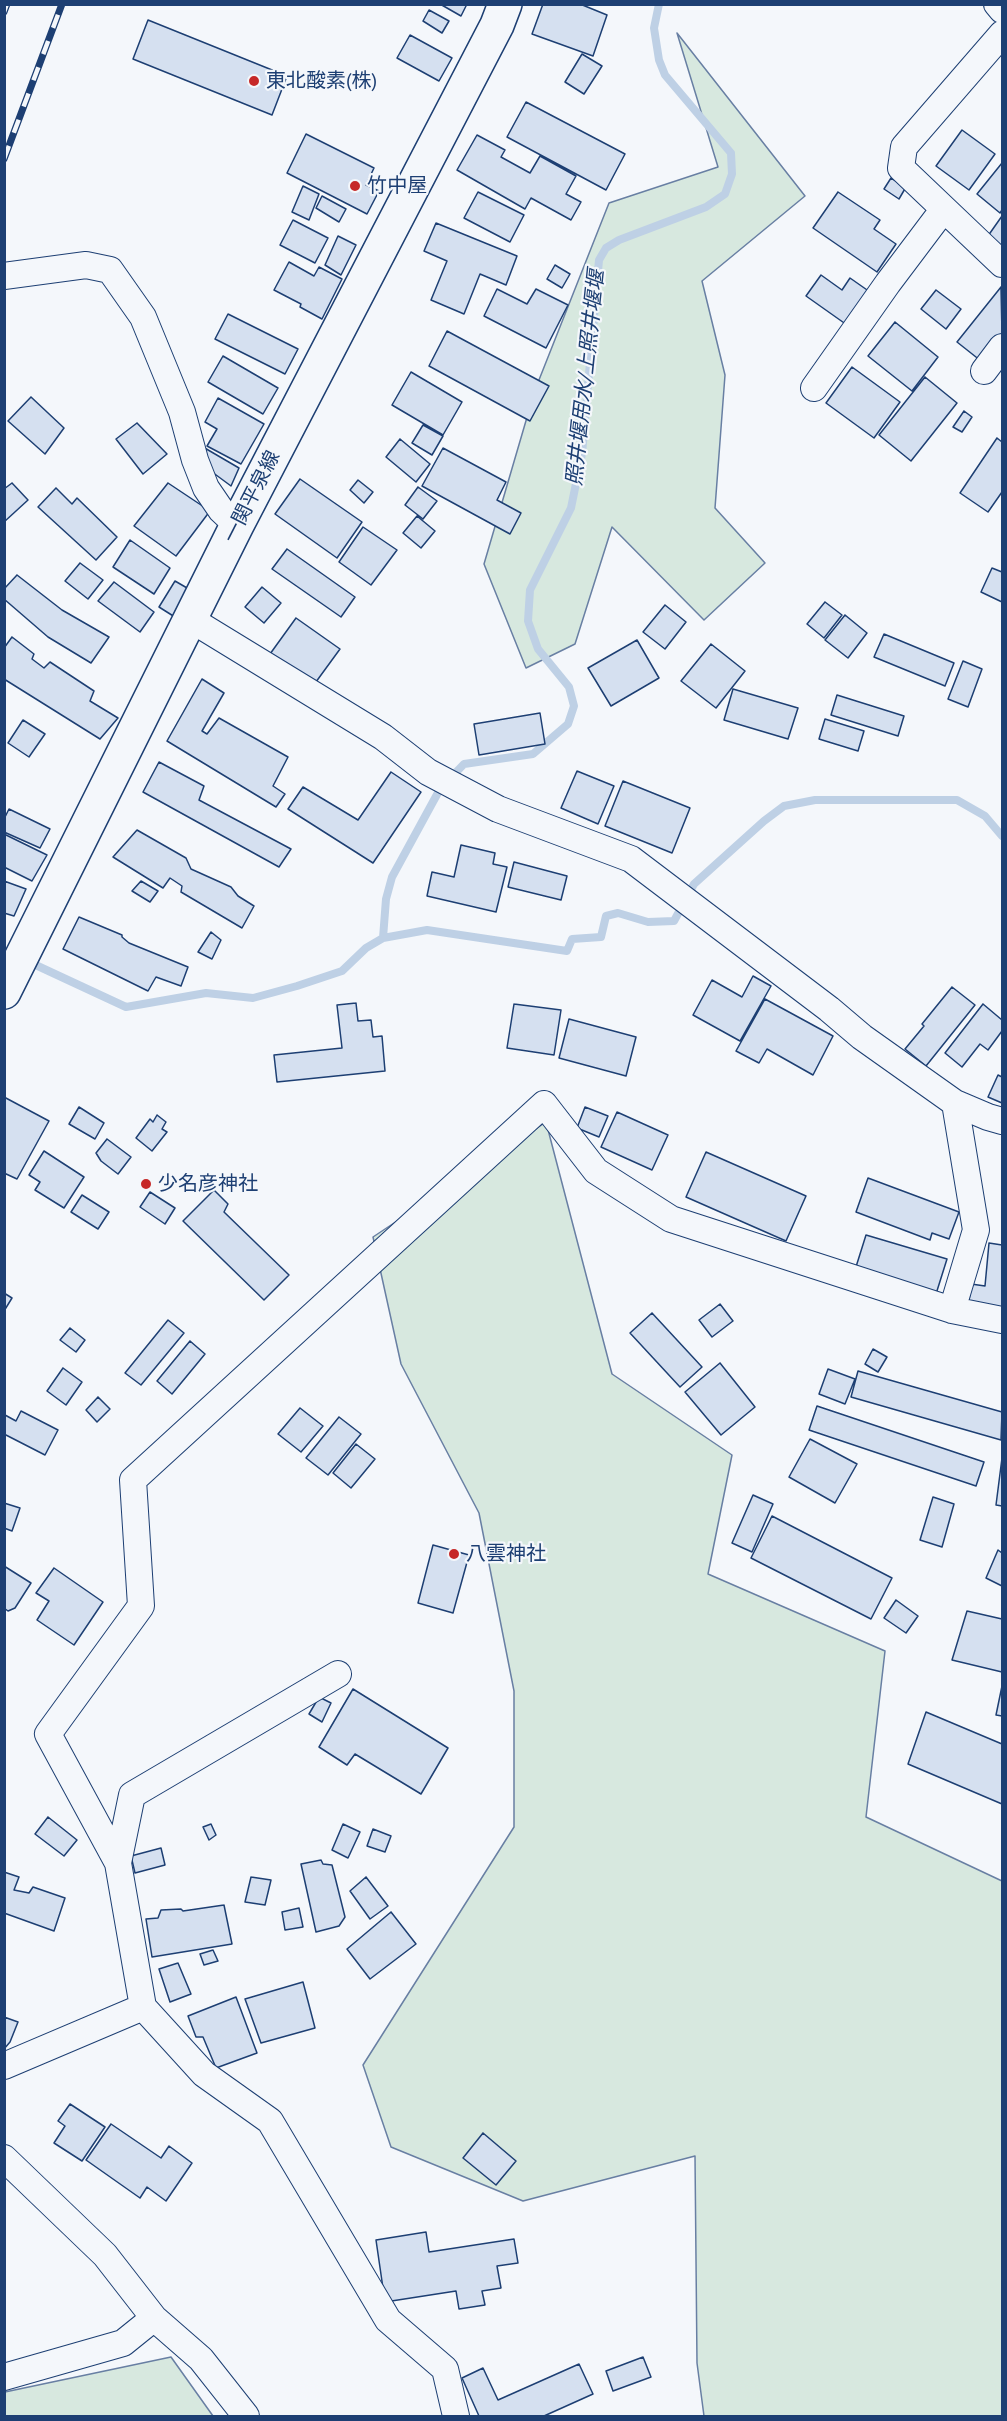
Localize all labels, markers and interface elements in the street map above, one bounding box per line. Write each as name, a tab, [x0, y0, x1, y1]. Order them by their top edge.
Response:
place label: 東北酸素(株)	[266, 69, 377, 93]
marker: 東北酸素(株)	[247, 74, 261, 88]
place label: 竹中屋	[367, 174, 427, 198]
marker: 竹中屋	[348, 179, 362, 193]
water label: 照井堰用水/上照井堰堰	[562, 269, 610, 487]
street label: 一関平泉線	[219, 447, 285, 547]
place label: 少名彦神社	[158, 1172, 258, 1196]
marker: 少名彦神社	[139, 1177, 153, 1191]
place label: 八雲神社	[466, 1542, 546, 1566]
marker: 八雲神社	[447, 1547, 461, 1561]

